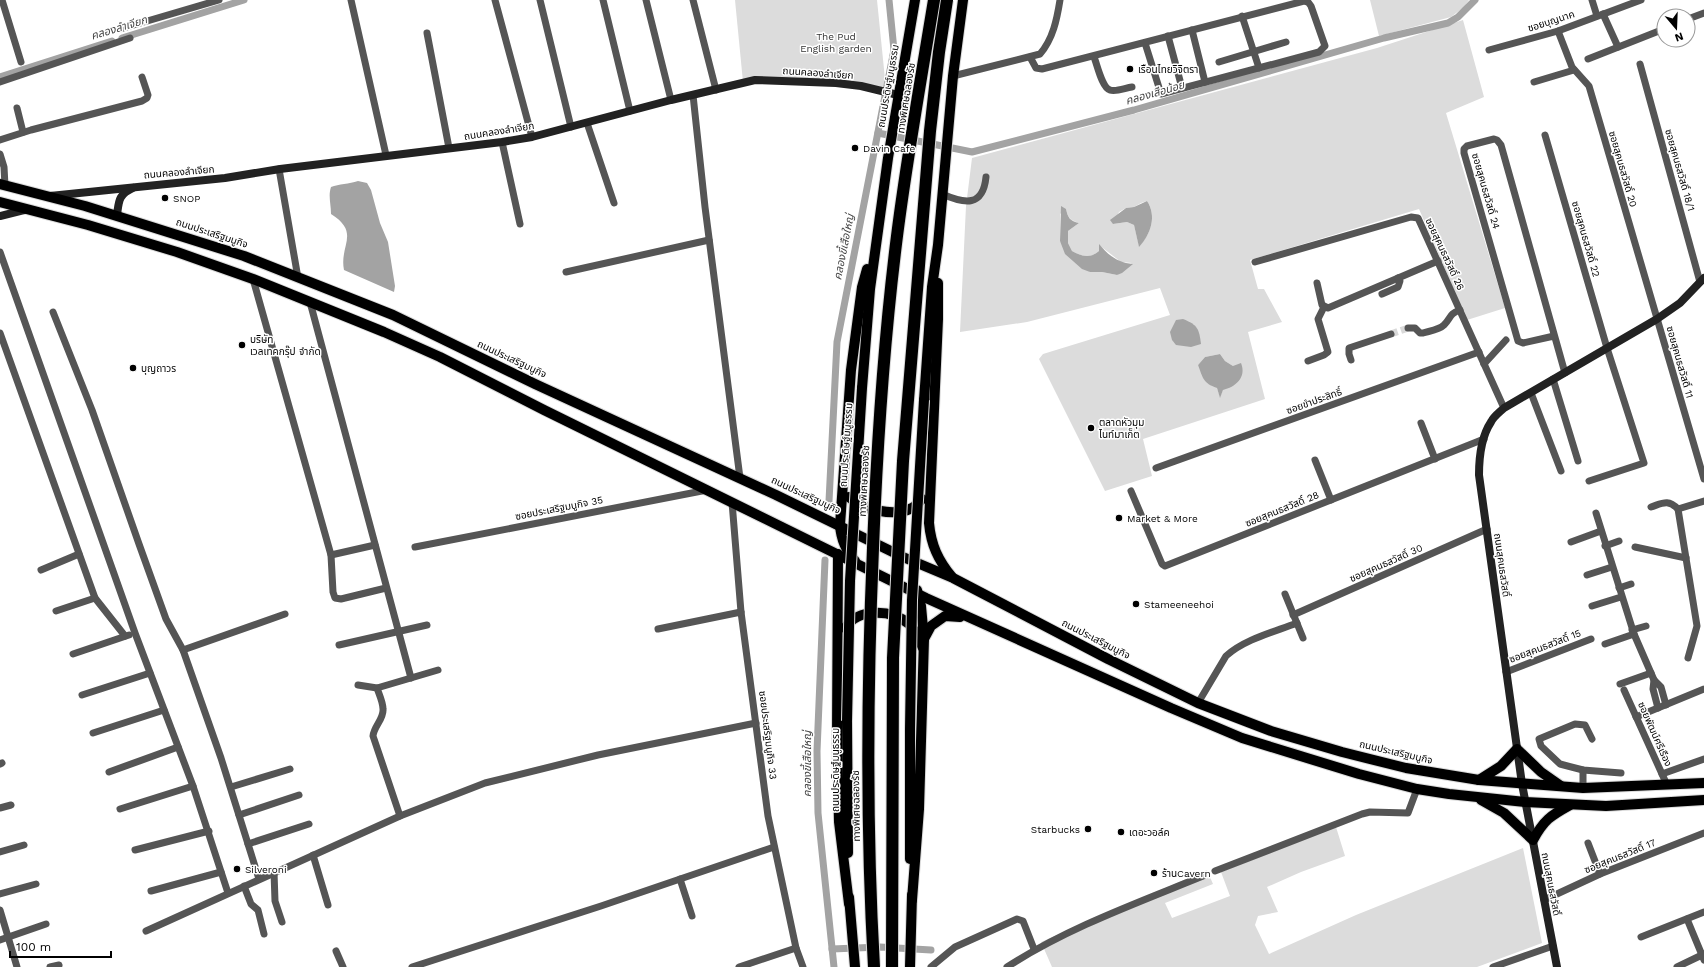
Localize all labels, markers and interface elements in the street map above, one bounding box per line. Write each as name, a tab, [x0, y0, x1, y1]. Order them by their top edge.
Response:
street label: ซอยบุญนาค	[1526, 8, 1576, 35]
north arrow	[1656, 8, 1696, 48]
water label: คลองลำเจียก	[89, 13, 149, 43]
text: N	[1673, 30, 1685, 44]
park label: The Pud English garden	[800, 31, 872, 54]
street label: ถนนประดิษฐ์มนูธรรม	[875, 44, 902, 129]
street label: ทางพิเศษฉลองรัช	[895, 62, 917, 134]
marker: เรือนไทยวิจิตรา	[1125, 64, 1135, 74]
place label: เรือนไทยวิจิตรา	[1138, 64, 1198, 75]
street label: ถนนคลองลำเจียก	[782, 65, 854, 81]
water label: คลองเสือน้อย	[1124, 78, 1187, 108]
street label: ถนนคลองลำเจียก	[463, 120, 535, 142]
street label: ซอยสุคนธสวัสดิ์ 18/1	[1662, 128, 1697, 213]
street label: ซอยสุคนธสวัสดิ์ 20	[1606, 130, 1640, 209]
marker: Davin Cafe	[850, 143, 860, 153]
place label: Davin Cafe	[863, 143, 915, 154]
street label: ซอยสุคนธสวัสดิ์ 24	[1469, 152, 1502, 230]
street label: ถนนคลองลำเจียก	[143, 163, 215, 181]
marker: SNOP	[160, 193, 170, 203]
place label: SNOP	[173, 193, 200, 204]
street label: ซอยสุคนธสวัสดิ์ 22	[1569, 200, 1603, 279]
water label: คลองขี้เสือใหญ่	[829, 211, 857, 281]
street label: ถนนประเสริฐมนูกิจ	[174, 216, 249, 251]
street label: ซอยสุคนธสวัสดิ์ 26	[1423, 216, 1467, 292]
street label: ซอยสุคนธสวัสดิ์ 11	[1664, 325, 1696, 399]
place label: บริษัท เวลเทคกรุ๊ป จำกัด	[250, 334, 321, 358]
street label: ถนนประเสริฐมนูกิจ	[475, 338, 548, 381]
marker: บริษัท เวลเทคกรุ๊ป จำกัด	[237, 340, 247, 350]
marker: บุญถาวร	[128, 363, 138, 373]
place label: บุญถาวร	[141, 363, 176, 375]
street label: ซอยขำประสิทธิ์	[1285, 385, 1343, 416]
street label: ถนนประดิษฐ์มนูธรรม	[838, 403, 855, 487]
place label: ตลาดหัวมุม ไนท์มาเก็ต	[1098, 417, 1144, 440]
marker: ตลาดหัวมุม ไนท์มาเก็ต	[1086, 423, 1096, 433]
street label: ทางพิเศษฉลองรัช	[857, 445, 871, 517]
street label: ถนนประเสริฐมนูกิจ	[769, 474, 842, 517]
street label: ซอยสุคนธสวัสดิ์ 28	[1243, 489, 1321, 530]
street label: ซอยประเสริฐมนูกิจ 35	[514, 494, 604, 523]
marker: Market & More	[1114, 513, 1124, 523]
place label: Market & More	[1127, 513, 1198, 524]
street label: ถนนสุคนธสวัสดิ์	[1491, 532, 1512, 598]
street label: ซอยสุคนธสวัสดิ์ 30	[1348, 542, 1425, 585]
marker: Stameeneehoi	[1131, 599, 1141, 609]
place label: Stameeneehoi	[1144, 599, 1214, 610]
street label: ถนนประเสริฐมนูกิจ	[1060, 617, 1132, 662]
street label: ซอยสุคนธสวัสดิ์ 15	[1507, 627, 1583, 666]
street label: ซอยประเสริฐมนูกิจ 33	[756, 690, 779, 780]
street label: ซอยพัฒน์ศรีเรือง	[1636, 700, 1674, 768]
street label: ถนนประดิษฐ์มนูธรรม	[830, 728, 842, 812]
water label: คลองขี้เสือใหญ่	[799, 729, 814, 797]
street label: ถนนประเสริฐมนูกิจ	[1358, 738, 1434, 767]
street label: ทางพิเศษฉลองรัช	[850, 770, 862, 842]
place label: Starbucks	[1031, 824, 1080, 835]
marker: Starbucks	[1083, 824, 1093, 834]
marker: เดอะวอล์ค	[1116, 827, 1126, 837]
place label: เดอะวอล์ค	[1129, 827, 1170, 838]
street label: ซอยสุคนธสวัสดิ์ 17	[1583, 836, 1658, 876]
street label: ถนนสุคนธสวัสดิ์	[1538, 851, 1563, 917]
marker: Silveroni	[232, 864, 242, 874]
place label: Silveroni	[245, 864, 287, 875]
marker: ร้านCavern	[1149, 868, 1159, 878]
place label: ร้านCavern	[1162, 868, 1211, 879]
scale bar	[10, 933, 111, 959]
text: 100 m	[16, 940, 51, 954]

